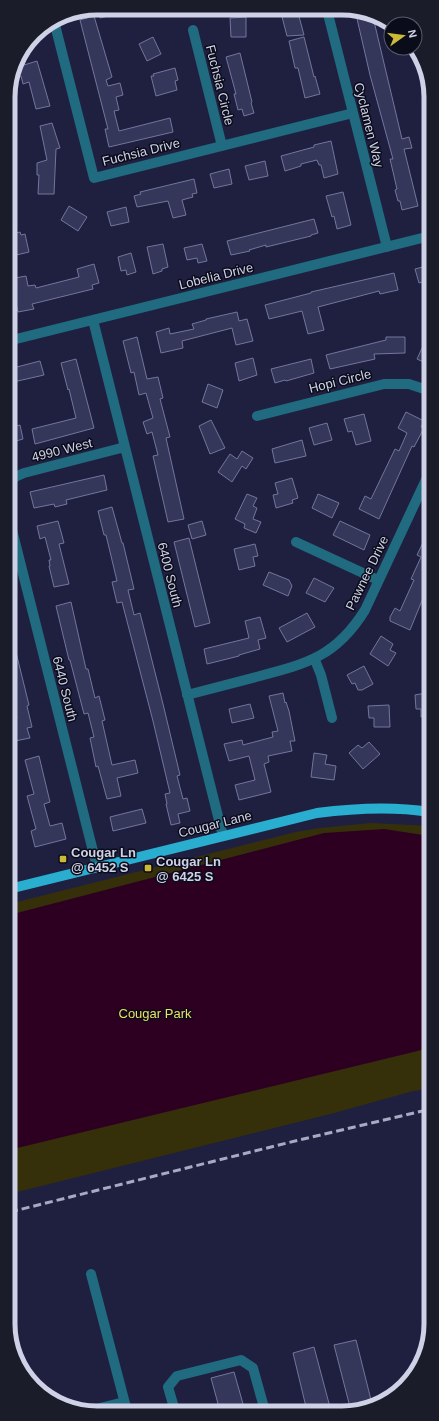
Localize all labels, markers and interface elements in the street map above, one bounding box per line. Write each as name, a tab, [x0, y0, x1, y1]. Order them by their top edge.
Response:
north arrow	[383, 16, 423, 56]
text: N	[406, 28, 419, 39]
street label: Fuchsia Circle	[203, 43, 237, 127]
street label: Cyclamen Way	[351, 81, 387, 169]
street label: Fuchsia Drive	[101, 135, 181, 169]
street label: Lobelia Drive	[177, 260, 255, 292]
street label: Hopi Circle	[307, 366, 373, 396]
street label: 4990 West	[30, 435, 94, 465]
street label: Pawnee Drive	[343, 533, 391, 613]
street label: 6400 South	[155, 541, 185, 609]
street label: 6440 South	[50, 655, 80, 723]
street label: Cougar Lane	[177, 808, 253, 840]
place label: Cougar Ln @ 6452 S	[71, 845, 136, 875]
marker: Cougar Ln @ 6452 S	[58, 854, 68, 864]
place label: Cougar Ln @ 6425 S	[156, 854, 221, 884]
marker: Cougar Ln @ 6425 S	[143, 863, 153, 873]
park label: Cougar Park	[119, 1006, 192, 1021]

